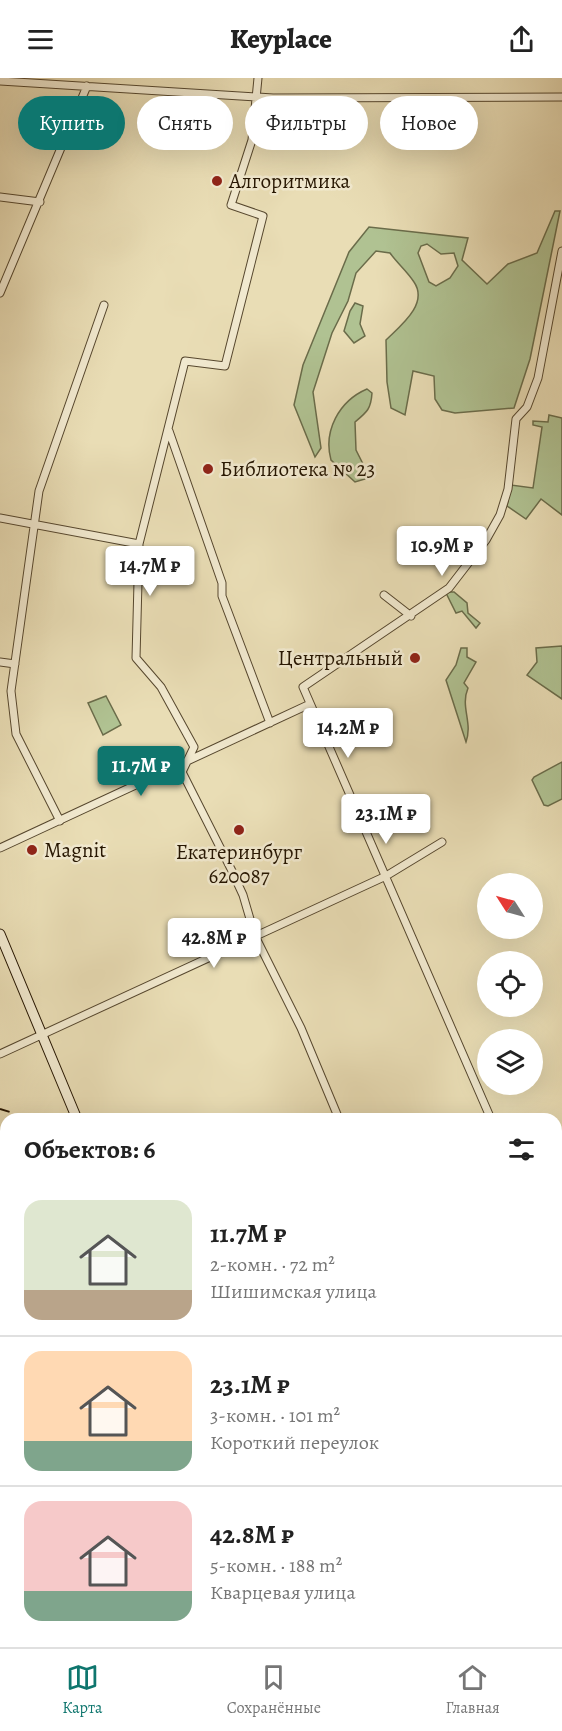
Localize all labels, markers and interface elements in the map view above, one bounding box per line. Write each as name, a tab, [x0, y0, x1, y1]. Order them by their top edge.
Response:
text: Keyplace	[230, 21, 332, 57]
icon: menu	[24, 23, 57, 56]
icon: share	[505, 23, 538, 56]
chip: Купить	[18, 96, 125, 150]
chip: Снять	[137, 96, 233, 150]
chip: Фильтры	[245, 96, 368, 150]
chip: Новое	[380, 96, 478, 150]
place label: Алгоритмика	[228, 167, 351, 195]
marker: Алгоритмика	[210, 174, 224, 188]
place label: Библиотека № 23	[220, 455, 375, 483]
marker: Библиотека № 23	[201, 462, 215, 476]
pin: 10.9M ₽	[387, 526, 497, 577]
text: 10.9M ₽	[411, 532, 473, 559]
pin: 14.7M ₽	[95, 546, 205, 597]
text: 14.7M ₽	[119, 552, 181, 579]
place label: Центральный	[278, 644, 403, 672]
marker: Центральный	[408, 651, 422, 665]
pin: 14.2M ₽	[293, 708, 403, 759]
text: 14.2M ₽	[317, 714, 379, 741]
pin: 11.7M ₽	[86, 746, 196, 797]
text: 11.7M ₽	[112, 752, 170, 779]
pin: 23.1M ₽	[331, 794, 441, 845]
text: 23.1M ₽	[355, 800, 417, 827]
marker: Екатеринбург 620087	[232, 823, 246, 837]
place label: Magnit	[44, 836, 106, 864]
place label: Екатеринбург 620087	[176, 838, 302, 890]
marker: Magnit	[25, 843, 39, 857]
north arrow	[477, 873, 543, 939]
map controls	[477, 873, 543, 1095]
pin: 42.8M ₽	[159, 918, 269, 969]
text: 42.8M ₽	[182, 924, 246, 951]
button: locate	[477, 951, 543, 1017]
button: layers	[477, 1029, 543, 1095]
text: Объектов: 6	[24, 1132, 155, 1167]
icon: filters	[505, 1133, 538, 1166]
text: 11.7M ₽	[210, 1216, 286, 1251]
icon: home	[72, 1224, 144, 1296]
text: 2-комн. · 72 m²	[210, 1251, 335, 1278]
text: Шишимская улица	[210, 1278, 377, 1305]
text: 23.1M ₽	[210, 1367, 290, 1402]
icon: home	[72, 1375, 144, 1447]
text: 3-комн. · 101 m²	[210, 1402, 340, 1429]
text: Короткий переулок	[210, 1429, 379, 1456]
text: 42.8M ₽	[210, 1517, 294, 1552]
icon: home	[72, 1525, 144, 1597]
text: 5-комн. · 188 m²	[210, 1552, 342, 1579]
text: Кварцевая улица	[210, 1579, 356, 1606]
tab: Карта	[62, 1661, 102, 1719]
tab: Сохранённые	[227, 1661, 321, 1719]
tab: Главная	[445, 1661, 500, 1719]

